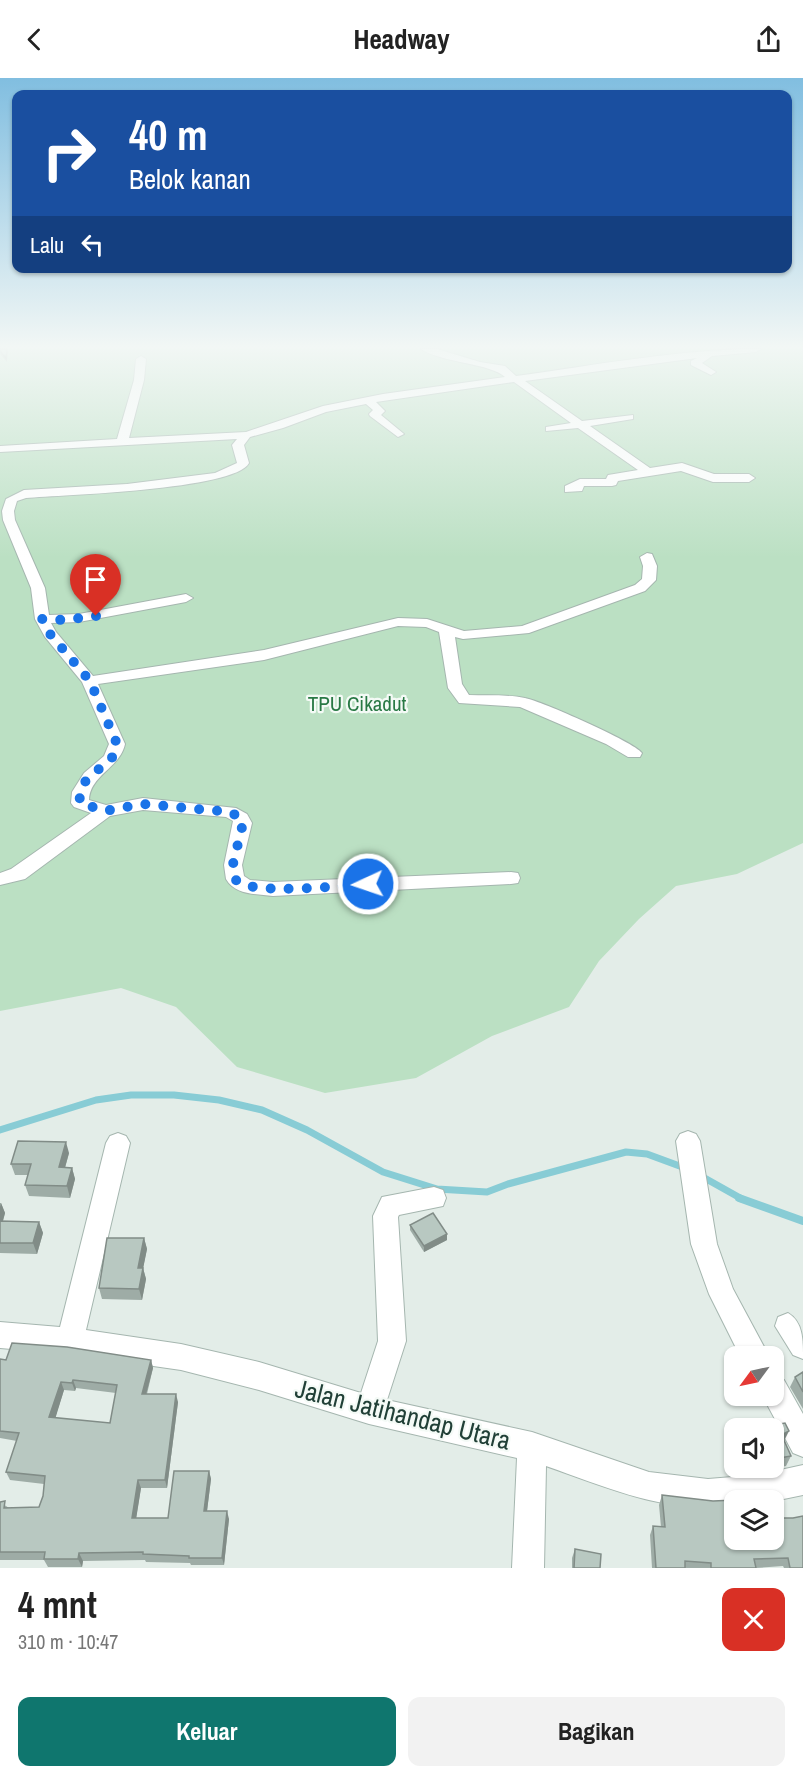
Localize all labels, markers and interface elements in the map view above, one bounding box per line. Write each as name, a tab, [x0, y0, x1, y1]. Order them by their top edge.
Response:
text: Headway	[354, 21, 450, 57]
icon: back	[18, 23, 51, 56]
icon: share	[752, 23, 785, 56]
text: 40 m	[129, 107, 208, 163]
icon: right	[30, 114, 108, 192]
text: Belok kanan	[129, 161, 251, 197]
icon: left	[76, 228, 109, 261]
text: Lalu	[30, 230, 64, 260]
pin	[70, 554, 121, 616]
icon: arrive	[79, 563, 112, 596]
park label: TPU Cikadut	[308, 689, 406, 718]
position arrow	[336, 852, 400, 916]
north arrow	[724, 1346, 784, 1406]
map controls	[724, 1346, 784, 1550]
street label: Jalan Jatihandap Utara	[292, 1370, 514, 1458]
button: sound	[724, 1418, 784, 1478]
button: layers	[724, 1490, 784, 1550]
text: 4 mnt	[18, 1581, 97, 1629]
button: close	[722, 1588, 785, 1651]
text: 310 m · 10:47	[18, 1628, 118, 1655]
button: Keluar	[18, 1697, 396, 1766]
button: Bagikan	[408, 1697, 785, 1766]

